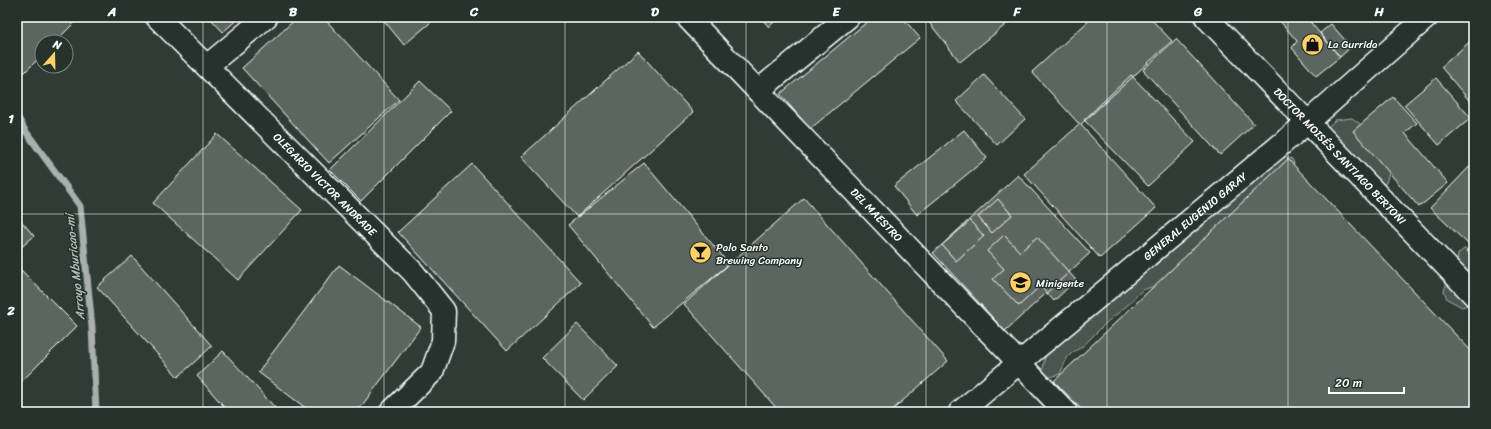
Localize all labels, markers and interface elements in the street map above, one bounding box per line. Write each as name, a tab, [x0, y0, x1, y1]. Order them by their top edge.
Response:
text: A	[107, 0, 116, 23]
text: B	[289, 0, 298, 23]
text: C	[469, 0, 479, 23]
text: D	[651, 0, 659, 23]
text: E	[832, 0, 841, 23]
text: F	[1012, 0, 1021, 23]
text: G	[1193, 0, 1203, 23]
text: H	[1373, 0, 1384, 23]
shop icon: La Gurrida	[1299, 31, 1325, 57]
north arrow	[34, 34, 74, 74]
text: N	[49, 34, 64, 55]
place label: La Gurrida	[1328, 35, 1378, 54]
street label: DOCTOR MOISÉS SANTIAGO BERTONI	[1269, 83, 1411, 230]
text: 1	[8, 107, 14, 130]
street label: OLEGARIO VICTOR ANDRADE	[268, 128, 382, 241]
street label: GENERAL EUGENIO GARAY	[1139, 167, 1252, 266]
street label: DEL MAESTRO	[846, 183, 907, 247]
water label: Arroyo Mburicao-mi	[58, 210, 92, 322]
place label: Palo Santo Brewing Company	[716, 238, 802, 270]
bar icon: Palo Santo Brewing Company	[688, 240, 714, 266]
school or university icon: Minigente	[1007, 270, 1033, 296]
place label: Minigente	[1036, 274, 1085, 293]
text: 2	[6, 299, 15, 322]
scale bar	[1329, 369, 1404, 395]
text: 20 m	[1335, 372, 1362, 394]

